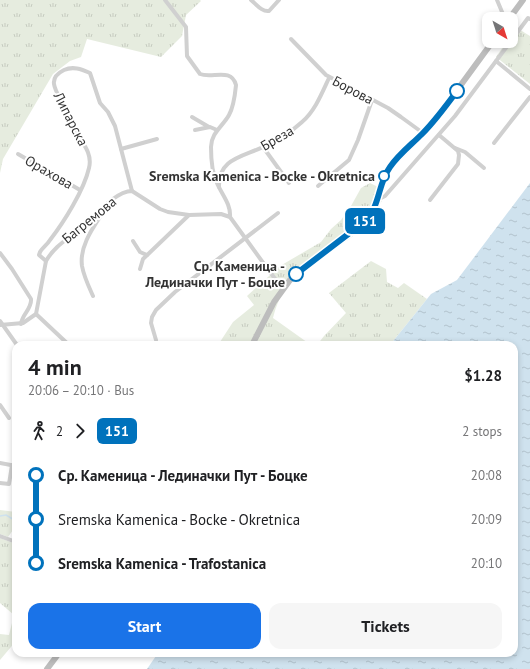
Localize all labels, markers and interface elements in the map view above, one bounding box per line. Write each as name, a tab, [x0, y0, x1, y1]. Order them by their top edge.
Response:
north arrow	[482, 12, 518, 48]
map controls	[482, 12, 518, 48]
street label: Борова	[329, 72, 377, 108]
unlabelled marker	[449, 83, 465, 99]
street label: Липарска	[49, 88, 92, 149]
street label: Бреза	[257, 121, 297, 155]
street label: Орахова	[22, 151, 76, 193]
place label: Sremska Kamenica - Bocke - Okretnica	[149, 167, 375, 185]
marker: Sremska Kamenica - Bocke - Okretnica	[378, 170, 390, 182]
street label: Багремова	[58, 193, 120, 247]
line badge: 151	[342, 208, 388, 234]
text: 151	[353, 212, 377, 230]
place label: Ср. Каменица - Лединачки Пут - Боцке	[144, 257, 285, 291]
marker: Ср. Каменица - Лединачки Пут - Боцке	[288, 266, 304, 282]
text: 4 min	[28, 353, 82, 381]
text: $1.28	[464, 366, 502, 385]
text: 20:06 – 20:10 · Bus	[28, 382, 134, 399]
icon: walk	[28, 420, 50, 442]
icon: forward	[69, 420, 91, 442]
text: 151	[105, 422, 129, 440]
text: 2	[56, 423, 63, 440]
text: 2 stops	[462, 423, 502, 440]
text: Ср. Каменица - Лединачки Пут - Боцке	[58, 466, 308, 485]
text: 20:08	[471, 467, 502, 484]
text: Sremska Kamenica - Bocke - Okretnica	[58, 510, 300, 529]
text: 20:09	[471, 511, 502, 528]
text: Sremska Kamenica - Trafostanica	[58, 554, 266, 573]
text: 20:10	[471, 555, 502, 572]
button: Start	[28, 603, 261, 649]
button: Tickets	[269, 603, 502, 649]

